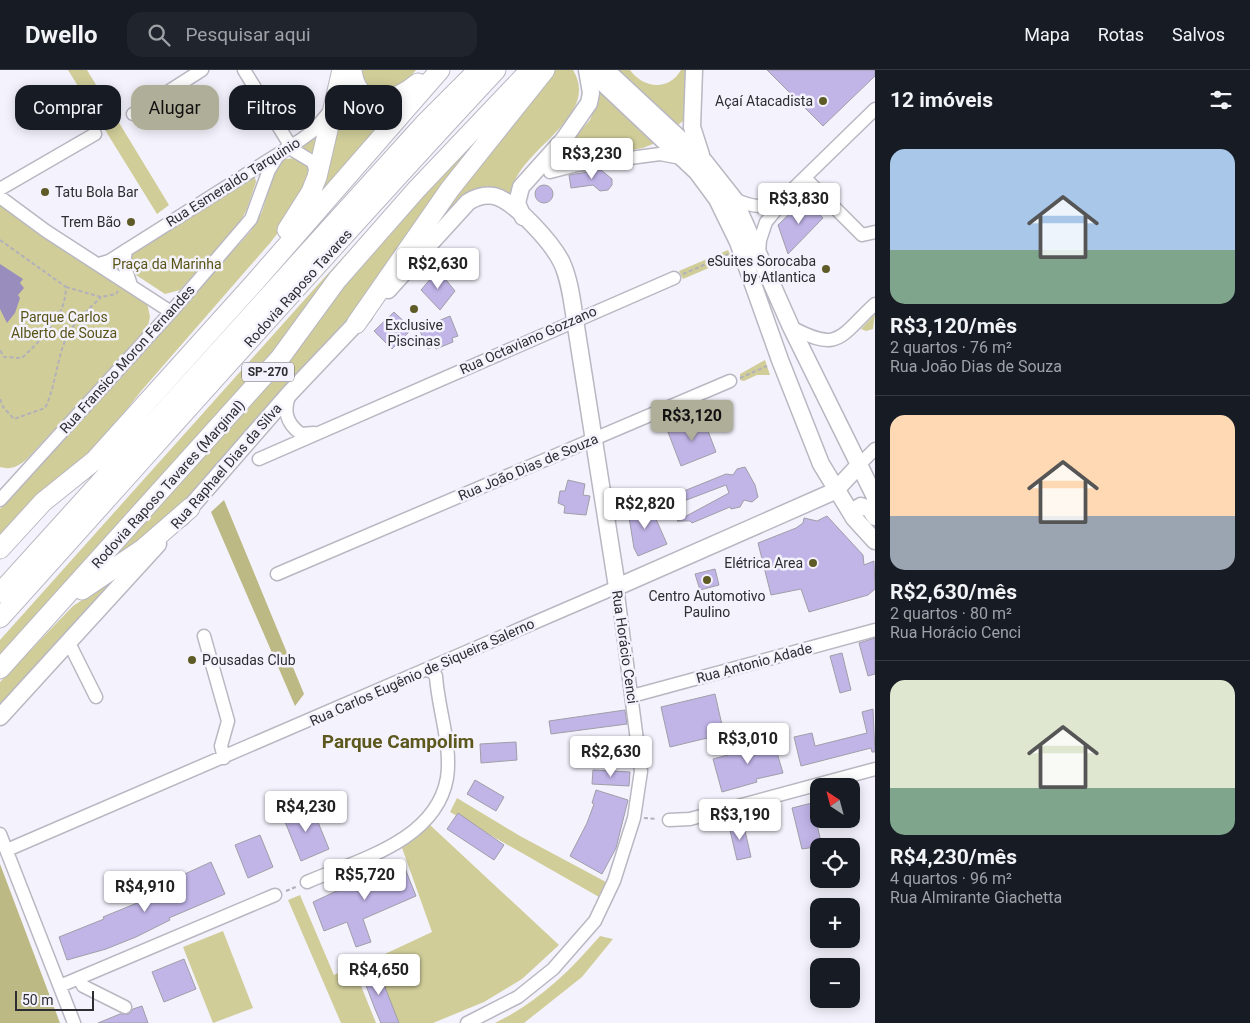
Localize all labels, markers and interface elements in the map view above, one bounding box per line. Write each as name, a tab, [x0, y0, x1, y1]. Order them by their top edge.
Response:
search box	[127, 12, 477, 57]
text: Dwello	[25, 21, 97, 49]
icon: search	[145, 21, 173, 49]
text: Pesquisar aqui	[185, 23, 311, 46]
text: Mapa	[1024, 24, 1070, 45]
text: Rotas	[1098, 24, 1144, 45]
text: Salvos	[1172, 24, 1225, 45]
chip: Comprar	[15, 85, 121, 130]
chip: Alugar	[131, 85, 219, 130]
chip: Filtros	[229, 85, 315, 130]
chip: Novo	[325, 85, 402, 130]
icon: filters	[1207, 86, 1235, 114]
text: 12 imóveis	[890, 88, 993, 112]
place label: Açaí Atacadista	[715, 93, 813, 109]
marker: Açaí Atacadista	[817, 95, 829, 107]
street label: Rua Esmeraldo Tarquinio	[163, 134, 303, 230]
pin: R$3,230	[546, 138, 638, 180]
text: R$3,230	[562, 144, 622, 163]
pin: R$3,830	[753, 182, 845, 225]
icon: home	[1018, 182, 1108, 272]
place label: Tatu Bola Bar	[55, 184, 139, 200]
marker: Tatu Bola Bar	[39, 186, 51, 198]
text: R$3,830	[769, 189, 829, 208]
place label: Trem Bão	[61, 214, 121, 230]
marker: Trem Bão	[125, 216, 137, 228]
street label: Rodovia Raposo Tavares	[241, 226, 355, 350]
pin: R$2,630	[392, 248, 484, 290]
place label: eSuites Sorocaba by Atlantica	[707, 253, 816, 285]
text: R$2,630	[408, 254, 468, 273]
park label: Praça da Marinha	[112, 256, 222, 272]
marker: eSuites Sorocaba by Atlantica	[820, 263, 832, 275]
street label: Rua Fransico Moron Fernandes	[56, 282, 198, 436]
marker: Exclusive Piscinas	[408, 303, 420, 315]
street label: Rua Octaviano Gozzano	[457, 303, 599, 377]
park label: Parque Carlos Alberto de Souza	[11, 309, 117, 341]
text: R$3,120/mês	[890, 314, 1017, 338]
place label: Exclusive Piscinas	[385, 317, 443, 349]
text: 2 quartos · 76 m²	[890, 338, 1012, 357]
text: Rua João Dias de Souza	[890, 357, 1062, 376]
road number: SP-270	[242, 362, 294, 382]
street label: Rodovia Raposo Tavares (Marginal)	[88, 397, 248, 572]
street label: Rua Raphael Dias da Silva	[167, 400, 285, 532]
pin: R$3,120	[646, 400, 738, 442]
text: R$3,120	[662, 406, 722, 425]
street label: Rua João Dias de Souza	[456, 430, 600, 504]
icon: home	[1018, 447, 1108, 537]
pin: R$2,820	[599, 488, 691, 530]
text: R$2,820	[615, 494, 675, 513]
place label: Elétrica Area	[724, 555, 803, 571]
marker: Elétrica Area	[807, 557, 819, 569]
marker: Centro Automotivo Paulino	[701, 574, 713, 586]
text: R$2,630/mês	[890, 580, 1017, 604]
place label: Centro Automotivo Paulino	[648, 588, 766, 620]
street label: Rua Horácio Cenci	[609, 589, 641, 705]
text: 2 quartos · 80 m²	[890, 604, 1012, 623]
street label: Rua Carlos Eugênio de Siqueira Salerno	[307, 615, 537, 729]
text: Rua Horácio Cenci	[890, 623, 1021, 642]
street label: Rua Antonio Adade	[694, 640, 814, 686]
place label: Pousadas Club	[202, 652, 296, 668]
marker: Pousadas Club	[186, 654, 198, 666]
icon: home	[1018, 712, 1108, 802]
pin: R$3,010	[702, 722, 794, 765]
text: R$3,010	[718, 729, 778, 748]
district label: Parque Campolim	[322, 730, 474, 753]
pin: R$2,630	[565, 736, 657, 778]
text: R$2,630	[581, 742, 641, 761]
north arrow	[810, 778, 860, 828]
map controls	[810, 778, 860, 1008]
pin: R$4,230	[260, 790, 352, 833]
text: R$4,230	[276, 797, 336, 816]
pin: R$3,190	[694, 798, 786, 841]
text: R$3,190	[710, 805, 770, 824]
button: locate	[810, 838, 860, 888]
text: R$4,230/mês	[890, 845, 1017, 869]
pin: R$5,720	[319, 858, 411, 901]
text: R$5,720	[335, 865, 395, 884]
text: 4 quartos · 96 m²	[890, 869, 1012, 888]
pin: R$4,910	[99, 870, 191, 913]
text: R$4,910	[115, 877, 175, 896]
text: Rua Almirante Giachetta	[890, 888, 1062, 907]
button: +	[810, 898, 860, 948]
pin: R$4,650	[333, 954, 425, 996]
button: −	[810, 958, 860, 1008]
text: R$4,650	[349, 960, 409, 979]
scale bar	[15, 988, 94, 1011]
text: 50 m	[22, 992, 54, 1008]

